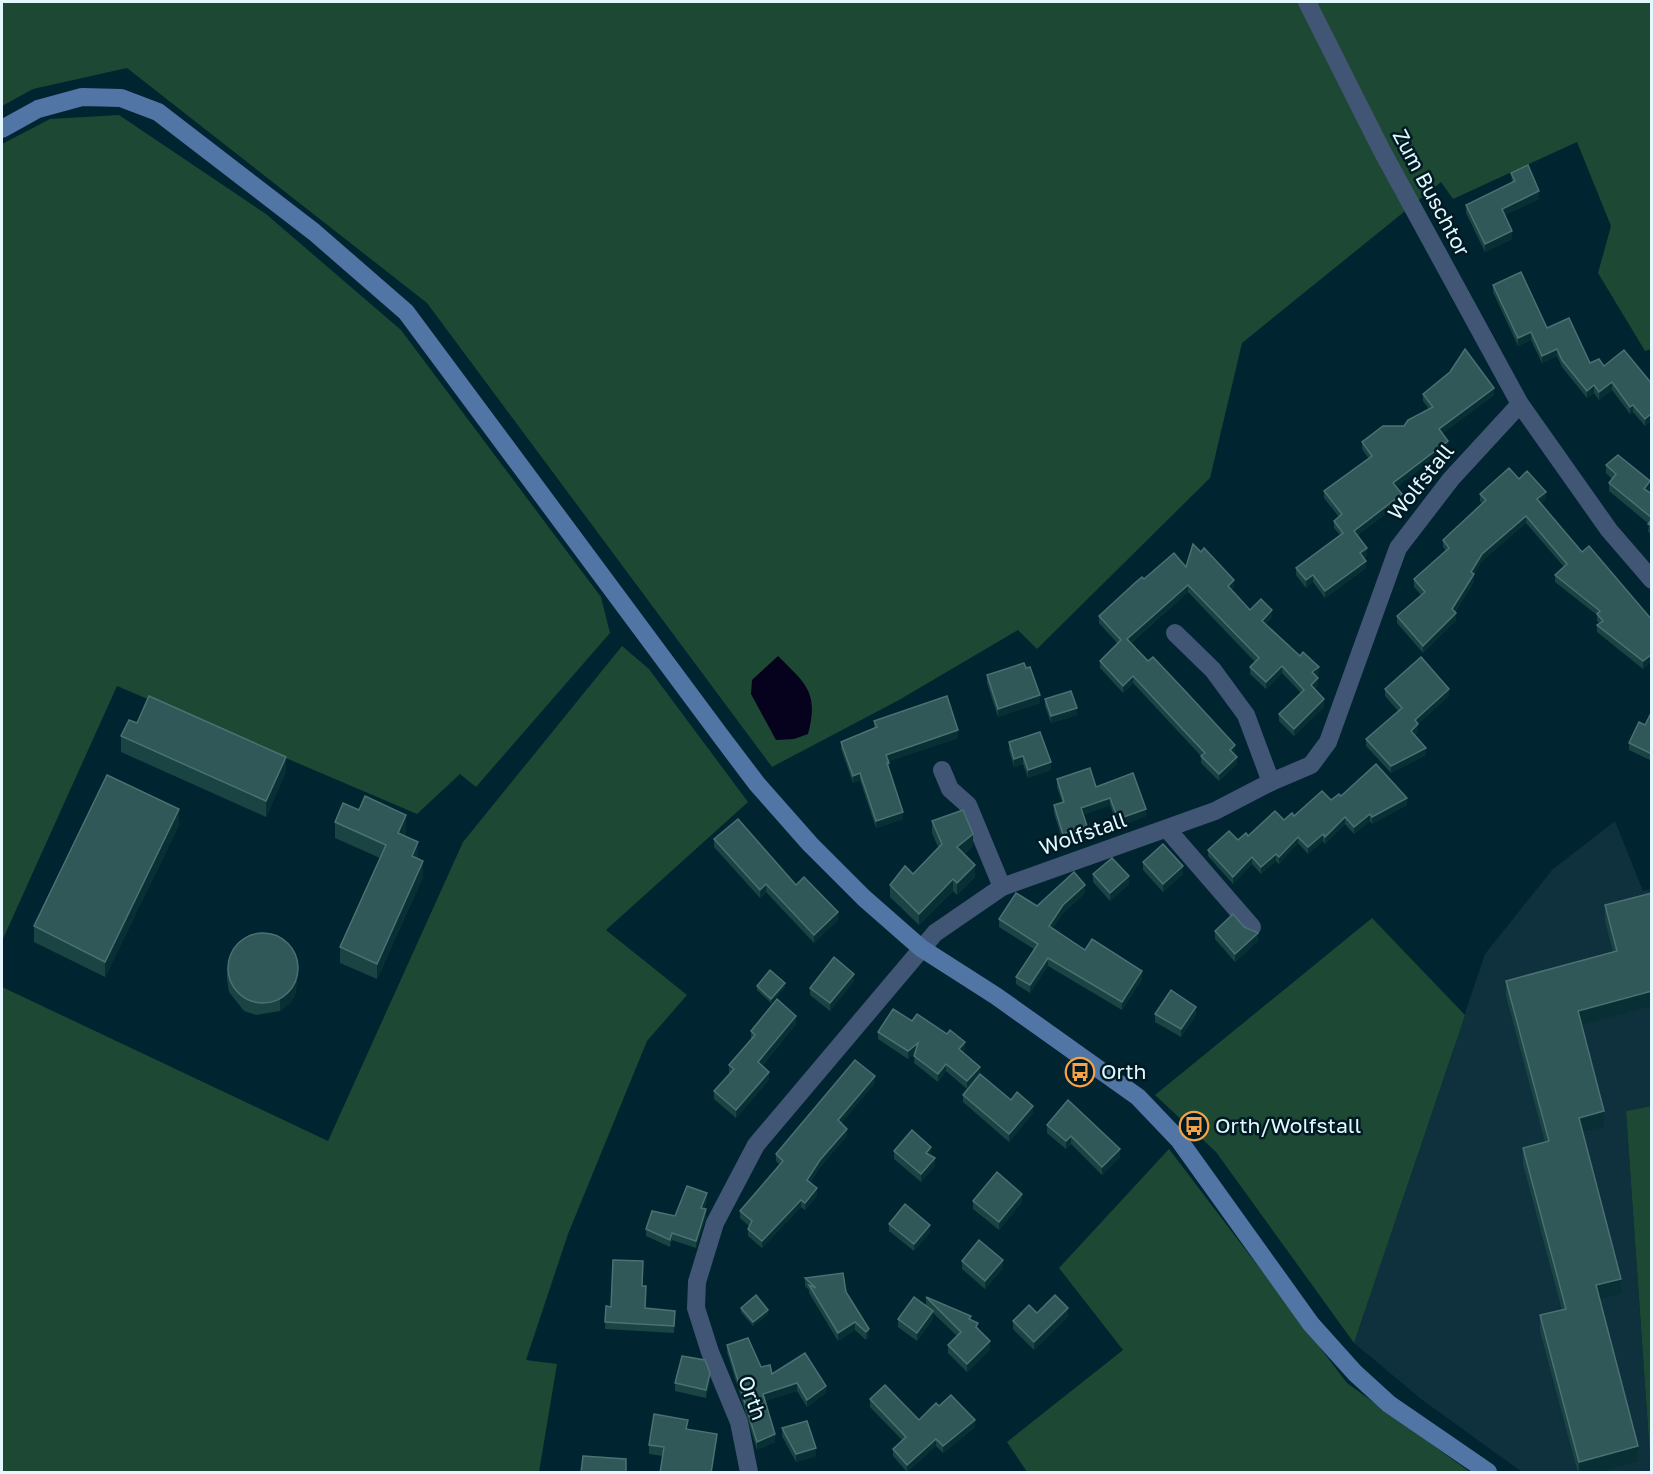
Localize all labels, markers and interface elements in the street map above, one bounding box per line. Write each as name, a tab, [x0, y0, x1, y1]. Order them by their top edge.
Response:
street label: Zum Buschtor	[1388, 125, 1476, 260]
street label: Wolfstall	[1382, 438, 1459, 525]
street label: Wolfstall	[1036, 806, 1130, 860]
bus stop icon: Orth	[1064, 1056, 1096, 1088]
place label: Orth	[1101, 1058, 1146, 1084]
bus stop icon: Orth/Wolfstall	[1178, 1110, 1210, 1142]
place label: Orth/Wolfstall	[1215, 1112, 1361, 1138]
street label: Orth	[733, 1372, 773, 1423]

